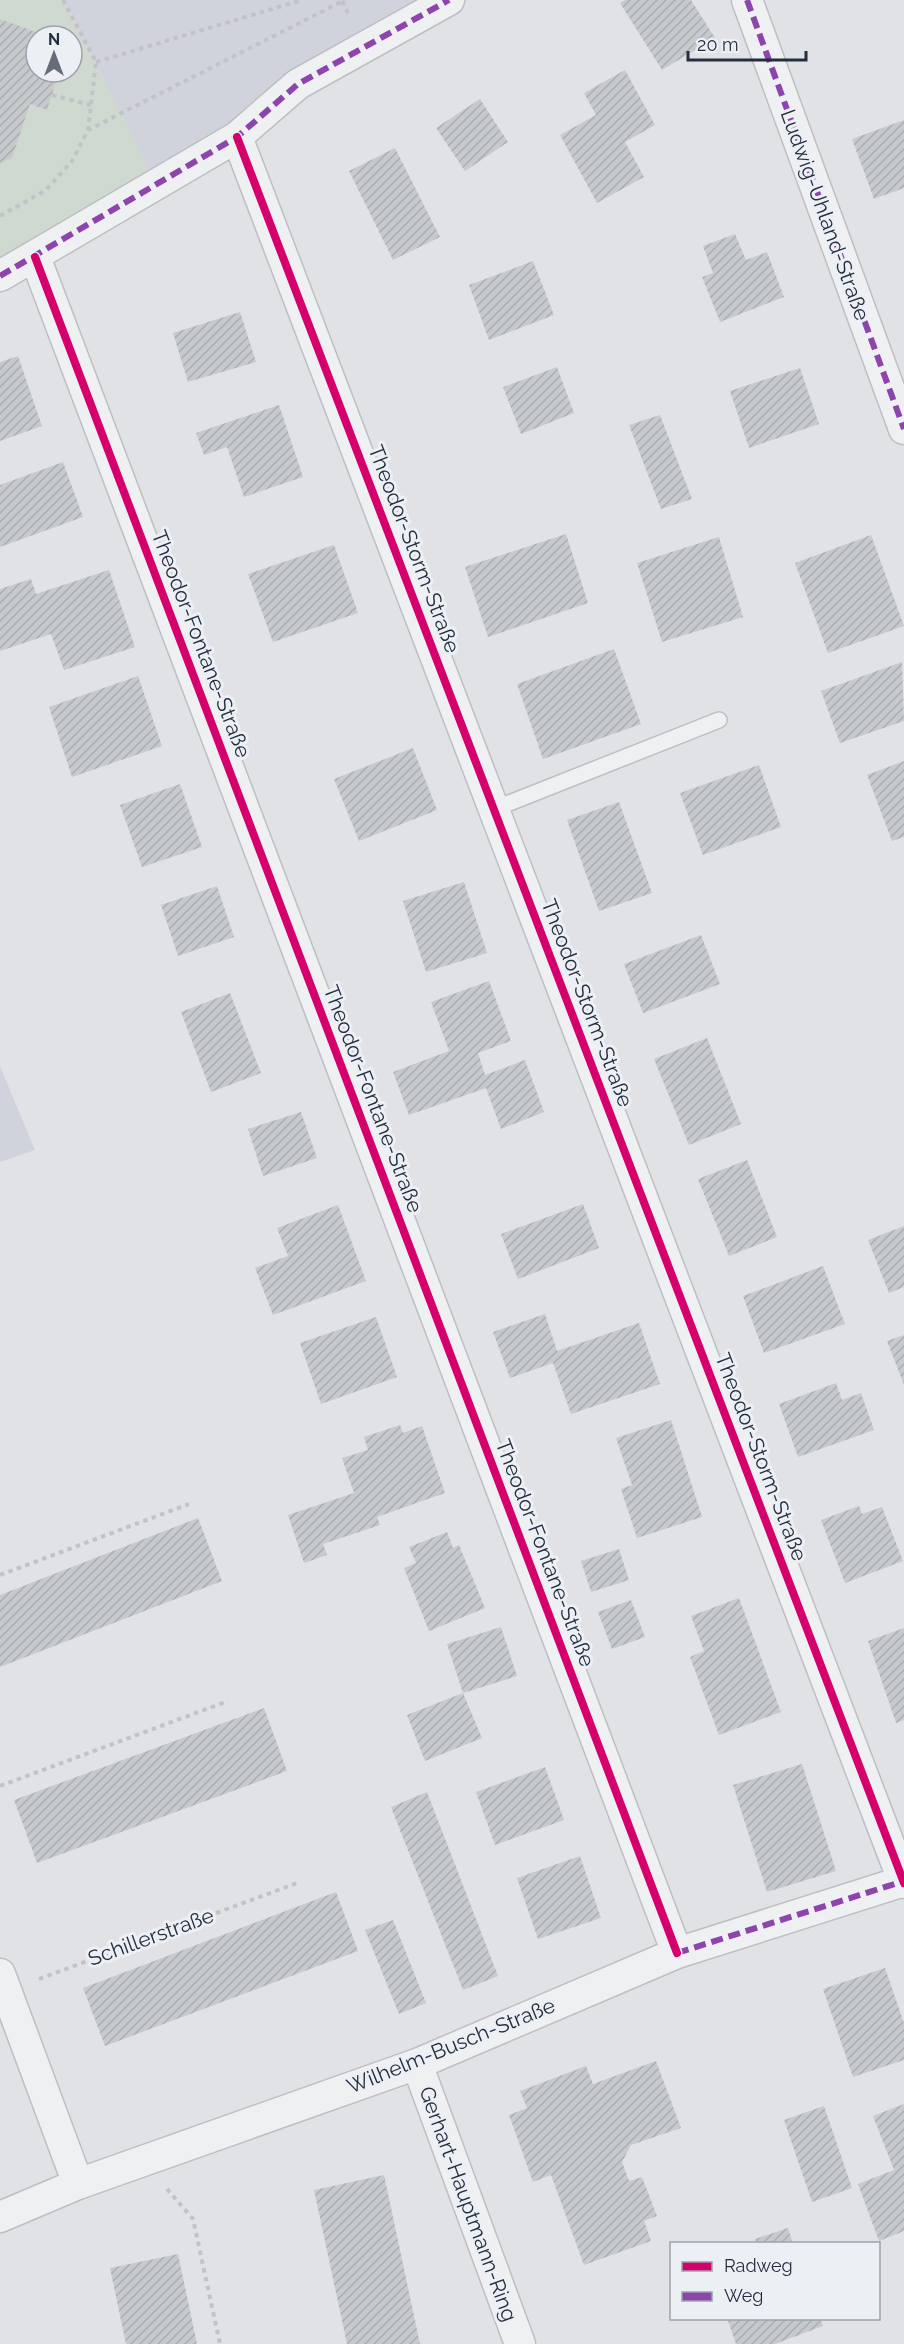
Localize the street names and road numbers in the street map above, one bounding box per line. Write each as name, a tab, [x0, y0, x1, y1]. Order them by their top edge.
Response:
street label: Ludwig-Uhland-Straße	[776, 106, 875, 324]
street label: Theodor-Storm-Straße	[363, 441, 466, 656]
street label: Theodor-Fontane-Straße	[147, 527, 256, 761]
street label: Theodor-Storm-Straße	[536, 895, 639, 1110]
street label: Theodor-Fontane-Straße	[319, 982, 428, 1216]
street label: Theodor-Storm-Straße	[710, 1349, 813, 1564]
street label: Theodor-Fontane-Straße	[491, 1436, 600, 1670]
street label: Schillerstraße	[84, 1902, 217, 1971]
street label: Wilhelm-Busch-Straße	[343, 1992, 559, 2099]
street label: Gerhart-Hauptmann-Ring	[414, 2083, 523, 2325]

